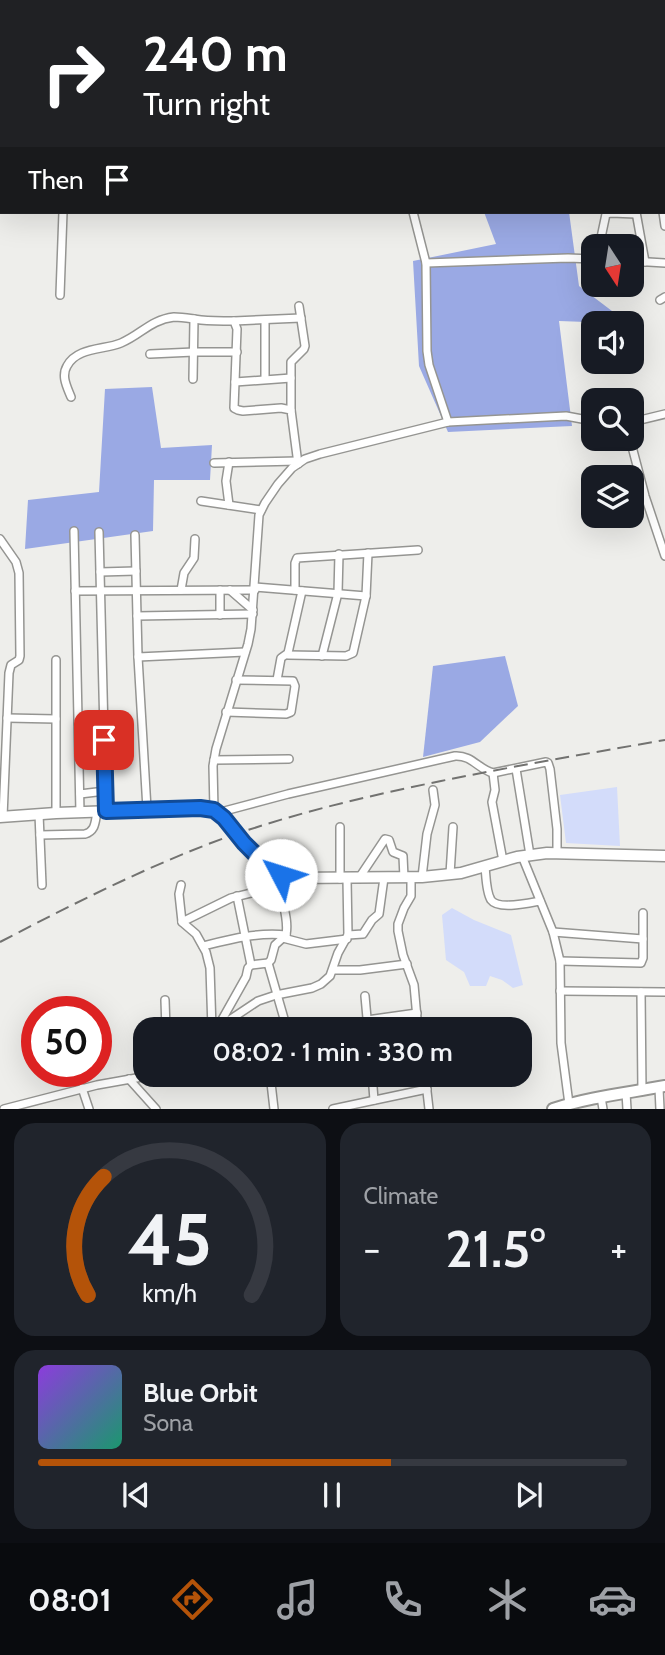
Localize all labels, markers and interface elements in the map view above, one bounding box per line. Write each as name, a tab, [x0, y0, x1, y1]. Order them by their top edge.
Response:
text: 240 m	[143, 24, 288, 83]
icon: right	[28, 28, 119, 119]
text: Turn right	[143, 84, 270, 123]
icon: arrive	[98, 161, 136, 199]
text: Then	[28, 164, 84, 196]
north arrow	[581, 234, 644, 298]
map controls	[581, 234, 644, 528]
button: sound	[581, 311, 644, 374]
button: search	[581, 388, 644, 451]
button: layers	[581, 465, 644, 528]
pin	[74, 710, 134, 770]
icon: arrive	[85, 721, 123, 759]
position arrow	[244, 838, 318, 912]
speed limit sign: 50	[21, 996, 112, 1087]
text: 08:02 · 1 min · 330 m	[212, 1036, 453, 1068]
text: Climate	[364, 1182, 438, 1210]
text: 45	[128, 1196, 212, 1284]
text: 21.5°	[445, 1217, 545, 1280]
text: −	[364, 1225, 380, 1272]
text: +	[610, 1225, 627, 1272]
text: km/h	[142, 1278, 197, 1308]
text: Blue Orbit	[143, 1377, 258, 1409]
text: Sona	[143, 1409, 193, 1437]
icon: previous	[117, 1476, 155, 1514]
icon: pause	[313, 1476, 351, 1514]
icon: next	[510, 1476, 548, 1514]
icon: directions	[168, 1575, 217, 1624]
icon: music	[273, 1575, 322, 1624]
icon: phone	[378, 1575, 427, 1624]
icon: climate	[483, 1575, 532, 1624]
icon: car	[588, 1575, 637, 1624]
text: 08:01	[28, 1580, 111, 1619]

